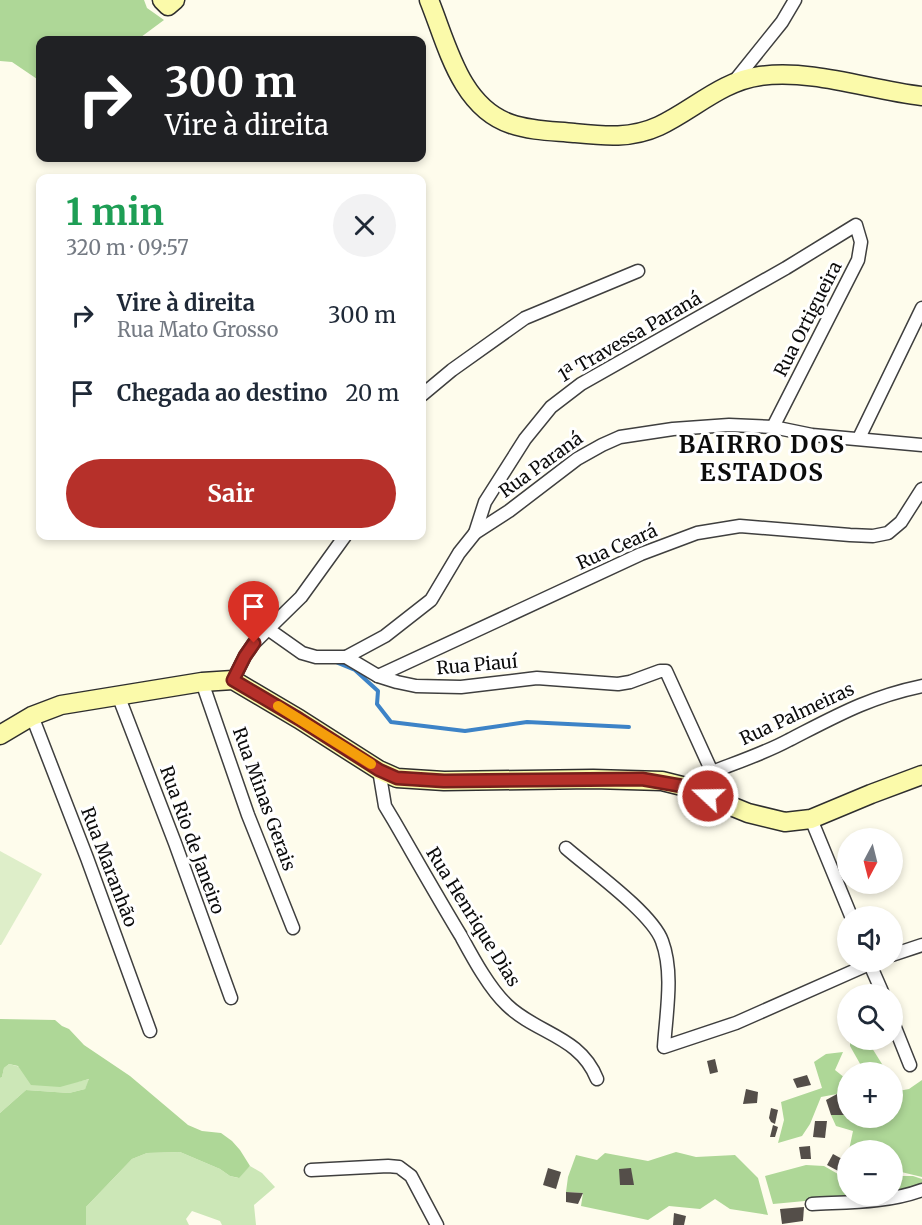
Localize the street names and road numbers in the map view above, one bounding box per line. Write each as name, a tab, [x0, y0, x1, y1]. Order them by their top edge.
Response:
street label: Rua Ortigueira	[769, 257, 847, 380]
street label: 1ª Travessa Paraná	[554, 286, 706, 387]
street label: Rua Paraná	[494, 426, 587, 503]
street label: Rua Ceará	[573, 518, 661, 574]
street label: Rua Piauí	[435, 649, 520, 680]
street label: Rua Palmeiras	[736, 677, 858, 750]
street label: Rua Minas Gerais	[228, 724, 301, 874]
street label: Rua Rio de Janeiro	[155, 763, 230, 917]
street label: Rua Maranhão	[76, 804, 143, 930]
street label: Rua Henrique Dias	[421, 843, 526, 991]

